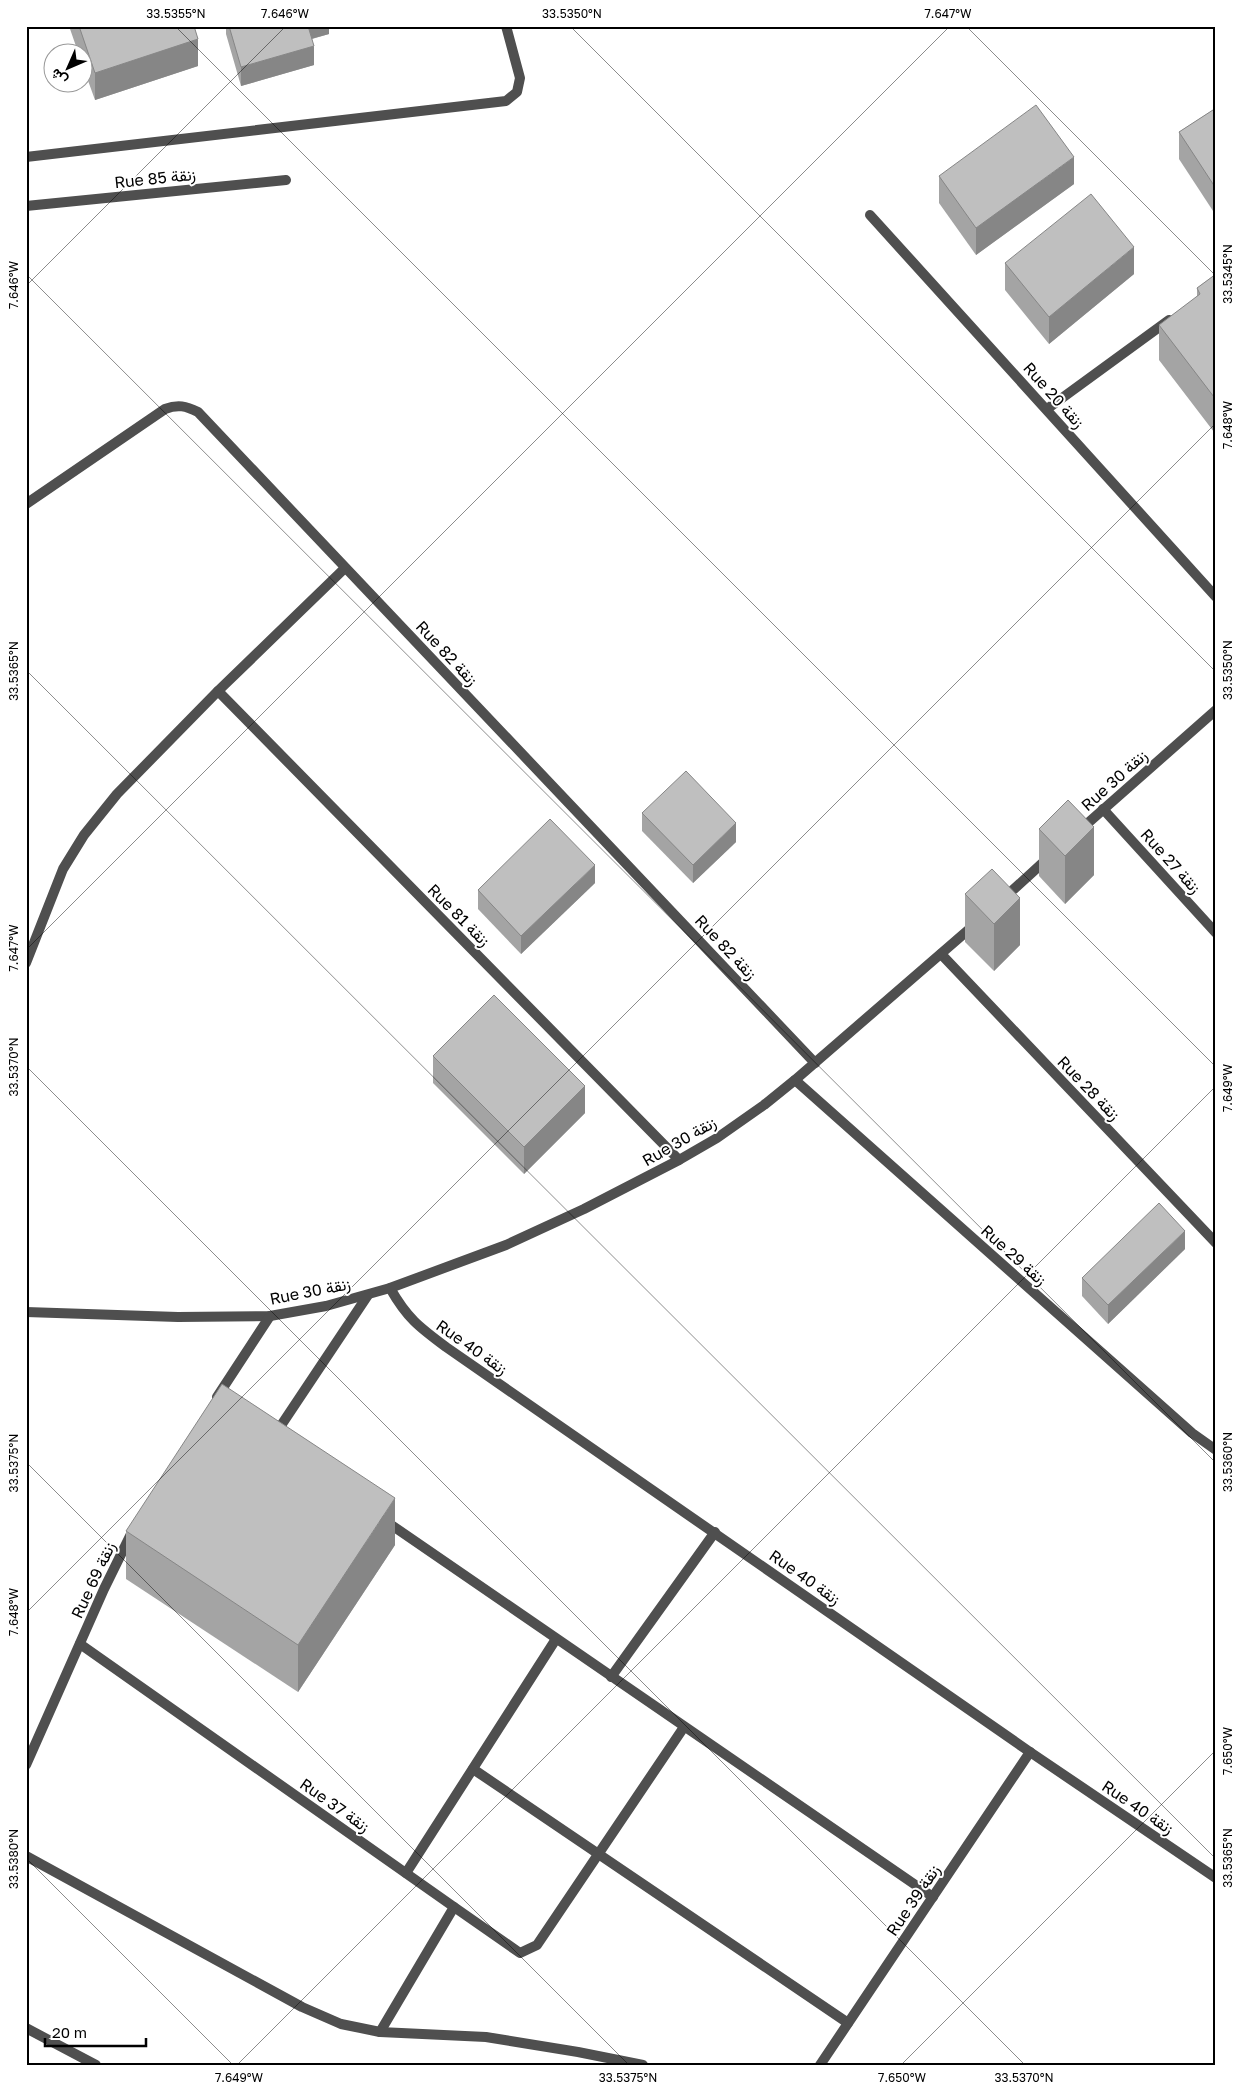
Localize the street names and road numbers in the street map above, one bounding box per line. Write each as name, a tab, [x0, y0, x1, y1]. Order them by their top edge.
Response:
street label: Rue 85 زنقة	[113, 164, 197, 193]
street label: Rue 20 زنقة	[1018, 358, 1089, 433]
street label: Rue 82 زنقة	[411, 616, 482, 690]
street label: Rue 30 زنقة	[1077, 745, 1152, 816]
street label: Rue 27 زنقة	[1136, 824, 1205, 898]
street label: Rue 81 زنقة	[423, 880, 494, 951]
street label: Rue 82 زنقة	[690, 910, 761, 984]
street label: Rue 28 زنقة	[1053, 1052, 1125, 1125]
street label: Rue 30 زنقة	[638, 1112, 720, 1171]
street label: Rue 29 زنقة	[976, 1220, 1051, 1291]
street label: Rue 30 زنقة	[268, 1273, 352, 1310]
street label: Rue 40 زنقة	[432, 1315, 511, 1380]
street label: Rue 69 زنقة	[67, 1539, 120, 1622]
street label: Rue 40 زنقة	[765, 1545, 844, 1610]
street label: Rue 37 زنقة	[296, 1774, 374, 1837]
street label: Rue 40 زنقة	[1098, 1776, 1178, 1839]
street label: Rue 39 زنقة	[882, 1861, 945, 1940]

